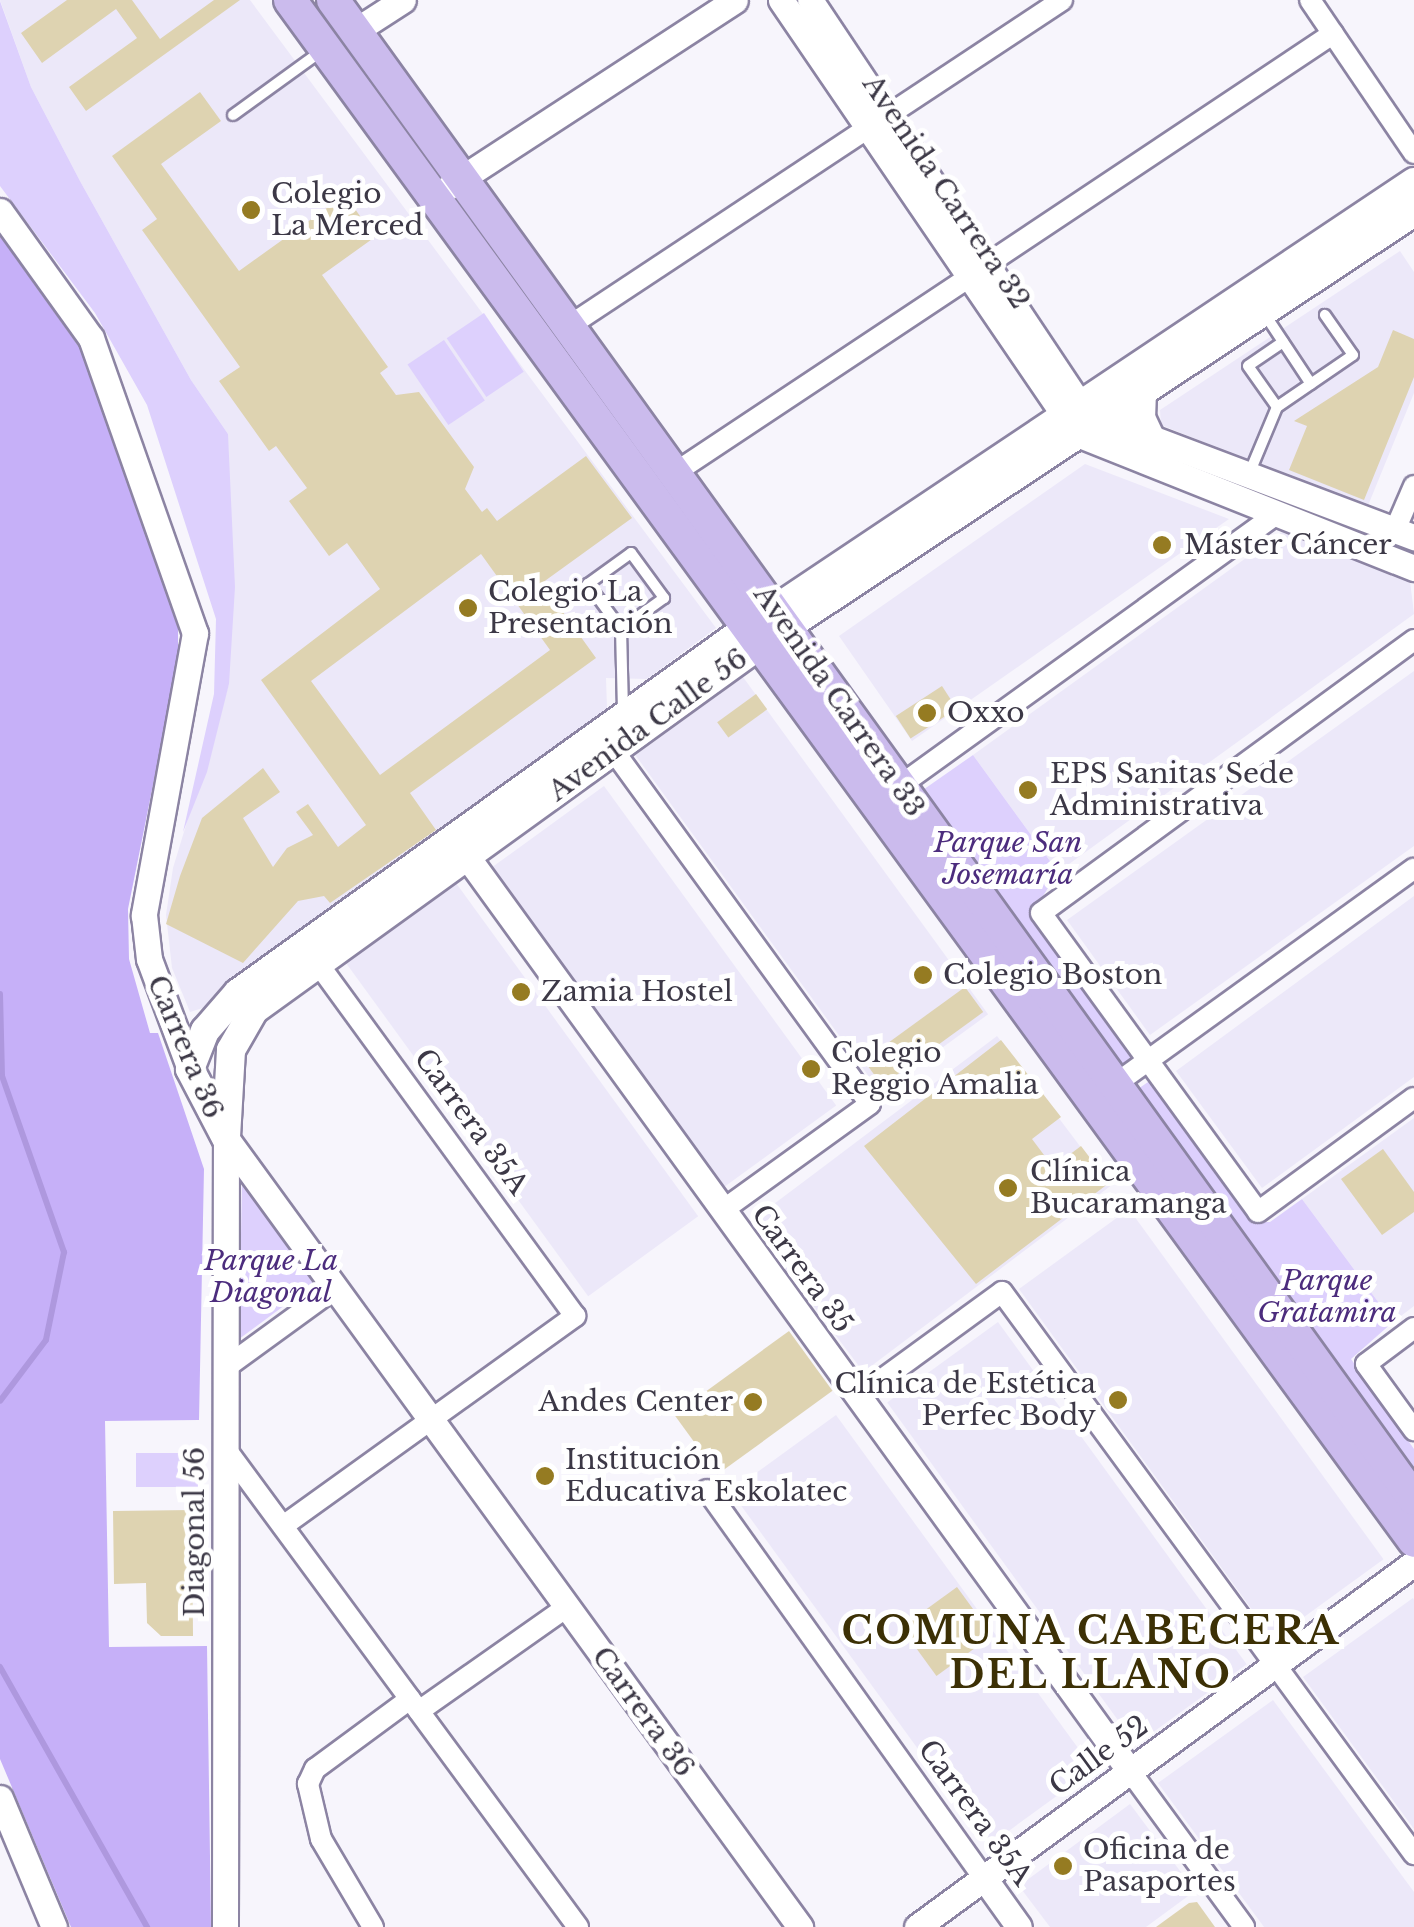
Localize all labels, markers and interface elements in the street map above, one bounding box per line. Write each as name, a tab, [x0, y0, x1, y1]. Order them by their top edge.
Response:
street label: Avenida Carrera 32	[855, 68, 1037, 316]
place label: Colegio La Merced	[271, 177, 424, 243]
marker: Colegio La Merced	[240, 199, 262, 221]
place label: Máster Cáncer	[1184, 528, 1392, 562]
marker: Máster Cáncer	[1149, 532, 1175, 558]
place label: Colegio La Presentación	[488, 575, 673, 641]
street label: Avenida Carrera 33	[746, 578, 932, 824]
marker: Colegio La Presentación	[457, 597, 479, 619]
street label: Avenida Calle 56	[542, 641, 754, 809]
place label: Oxxo	[947, 696, 1025, 730]
marker: Oxxo	[916, 702, 938, 724]
place label: EPS Sanitas Sede Administrativa	[1050, 757, 1294, 823]
marker: EPS Sanitas Sede Administrativa	[1015, 777, 1041, 803]
park label: Parque San Josemaría	[934, 826, 1082, 892]
place label: Colegio Boston	[943, 958, 1162, 992]
marker: Colegio Boston	[912, 964, 934, 986]
street label: Carrera 36	[140, 970, 230, 1124]
place label: Zamia Hostel	[541, 975, 733, 1009]
marker: Zamia Hostel	[510, 981, 532, 1003]
place label: Colegio Reggio Amalia	[831, 1036, 1040, 1102]
street label: Carrera 35A	[407, 1043, 535, 1201]
marker: Colegio Reggio Amalia	[800, 1058, 822, 1080]
place label: Clínica Bucaramanga	[1030, 1155, 1227, 1221]
marker: Clínica Bucaramanga	[995, 1175, 1021, 1201]
street label: Carrera 35	[744, 1198, 860, 1340]
park label: Parque La Diagonal	[204, 1244, 338, 1310]
park label: Parque Gratamira	[1257, 1264, 1397, 1330]
place label: Clínica de Estética Perfec Body	[834, 1367, 1096, 1433]
place label: Andes Center	[539, 1385, 733, 1419]
marker: Clínica de Estética Perfec Body	[1105, 1387, 1131, 1413]
marker: Andes Center	[742, 1391, 764, 1413]
place label: Institución Educativa Eskolatec	[565, 1443, 848, 1509]
street label: Diagonal 56	[178, 1447, 212, 1617]
marker: Institución Educativa Eskolatec	[534, 1465, 556, 1487]
district label: COMUNA CABECERA DEL LLANO	[841, 1608, 1341, 1698]
street label: Carrera 36	[585, 1640, 701, 1784]
street label: Calle 52	[1043, 1709, 1155, 1803]
street label: Carrera 35A	[911, 1734, 1039, 1892]
place label: Oficina de Pasaportes	[1083, 1833, 1236, 1899]
marker: Oficina de Pasaportes	[1052, 1855, 1074, 1877]

